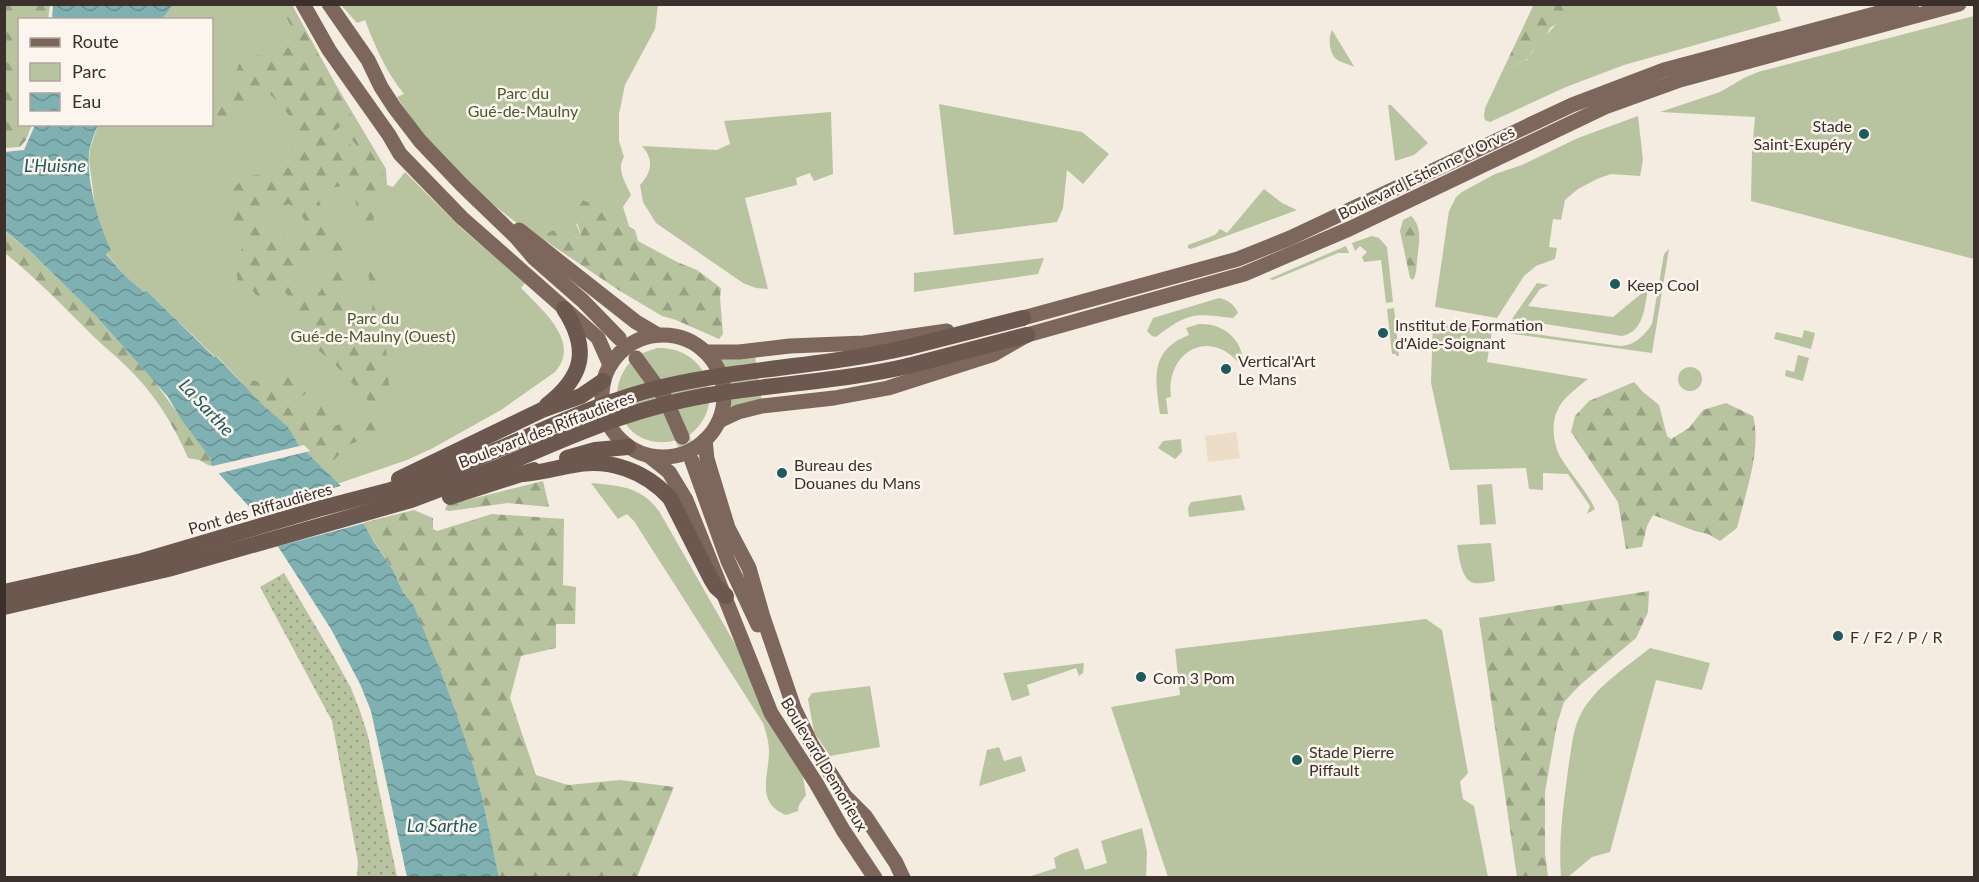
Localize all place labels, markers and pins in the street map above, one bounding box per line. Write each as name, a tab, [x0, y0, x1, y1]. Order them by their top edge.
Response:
place label: Stade Saint-Exupéry	[1754, 116, 1853, 153]
marker: Stade Saint-Exupéry	[1857, 127, 1871, 141]
place label: Keep Cool	[1627, 275, 1699, 294]
marker: Keep Cool	[1608, 277, 1622, 291]
place label: Institut de Formation d'Aide-Soignant	[1395, 315, 1543, 352]
marker: Institut de Formation d'Aide-Soignant	[1376, 326, 1390, 340]
place label: Vertical'Art Le Mans	[1238, 351, 1316, 388]
marker: Vertical'Art Le Mans	[1219, 362, 1233, 376]
place label: Bureau des Douanes du Mans	[794, 455, 921, 492]
marker: Bureau des Douanes du Mans	[775, 466, 789, 480]
place label: F / F2 / P / R	[1850, 627, 1942, 646]
marker: F / F2 / P / R	[1831, 629, 1845, 643]
place label: Com 3 Pom	[1153, 668, 1235, 687]
marker: Com 3 Pom	[1134, 670, 1148, 684]
place label: Stade Pierre Piffault	[1309, 742, 1394, 779]
marker: Stade Pierre Piffault	[1290, 753, 1304, 767]

